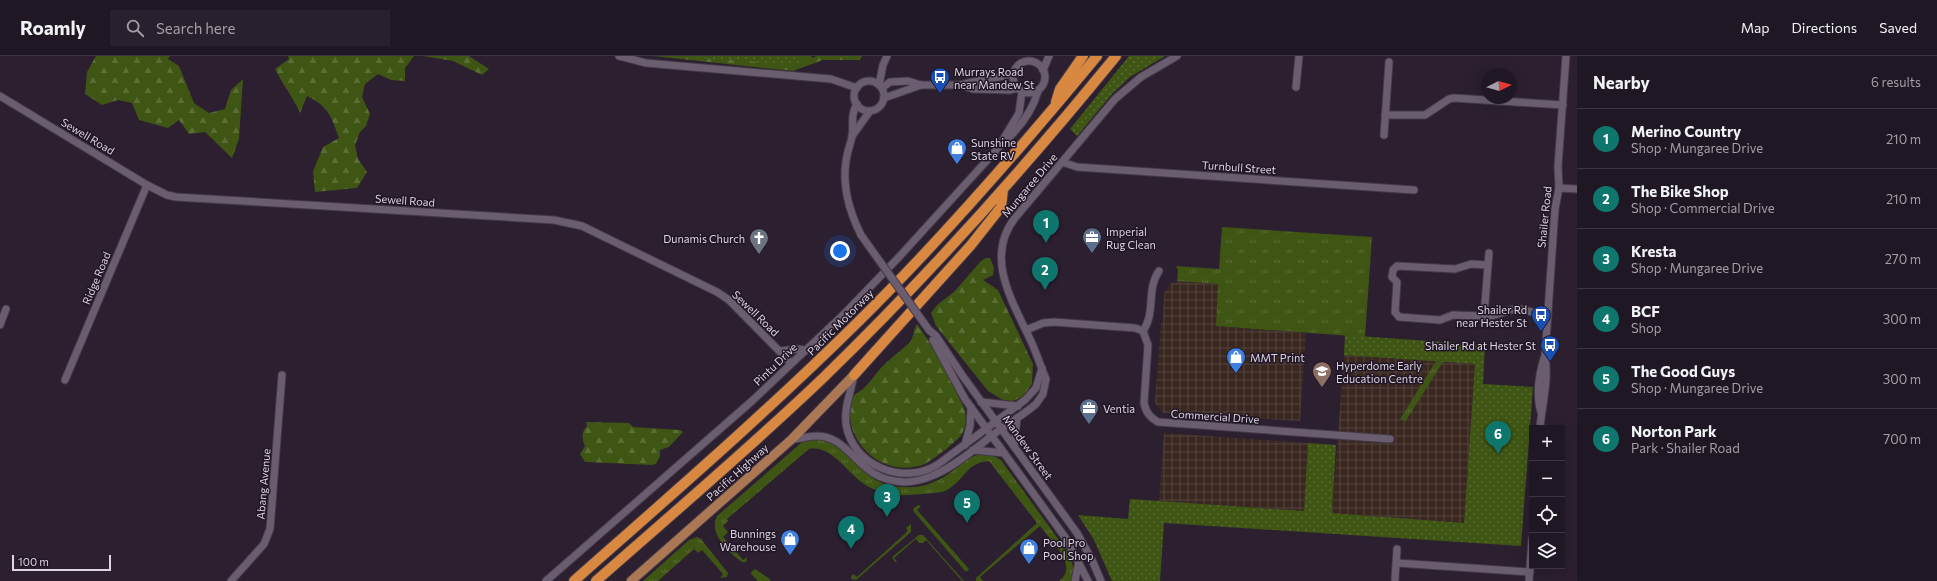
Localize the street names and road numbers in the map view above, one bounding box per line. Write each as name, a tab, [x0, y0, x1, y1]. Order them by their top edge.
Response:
street label: Sewell Road	[59, 115, 117, 157]
street label: Mungaree Drive	[999, 150, 1060, 219]
street label: Turnbull Street	[1201, 158, 1277, 176]
street label: Shailer Road	[1534, 185, 1554, 249]
street label: Sewell Road	[375, 191, 435, 209]
street label: Ridge Road	[79, 250, 113, 306]
street label: Pacific Motorway	[804, 286, 876, 358]
street label: Sewell Road	[730, 288, 782, 338]
street label: Pintu Drive	[751, 340, 800, 388]
street label: Commercial Drive	[1170, 406, 1260, 426]
street label: Mandew Street	[1000, 412, 1056, 482]
street label: Pacific Highway	[703, 441, 771, 503]
street label: Abang Avenue	[253, 448, 273, 520]

